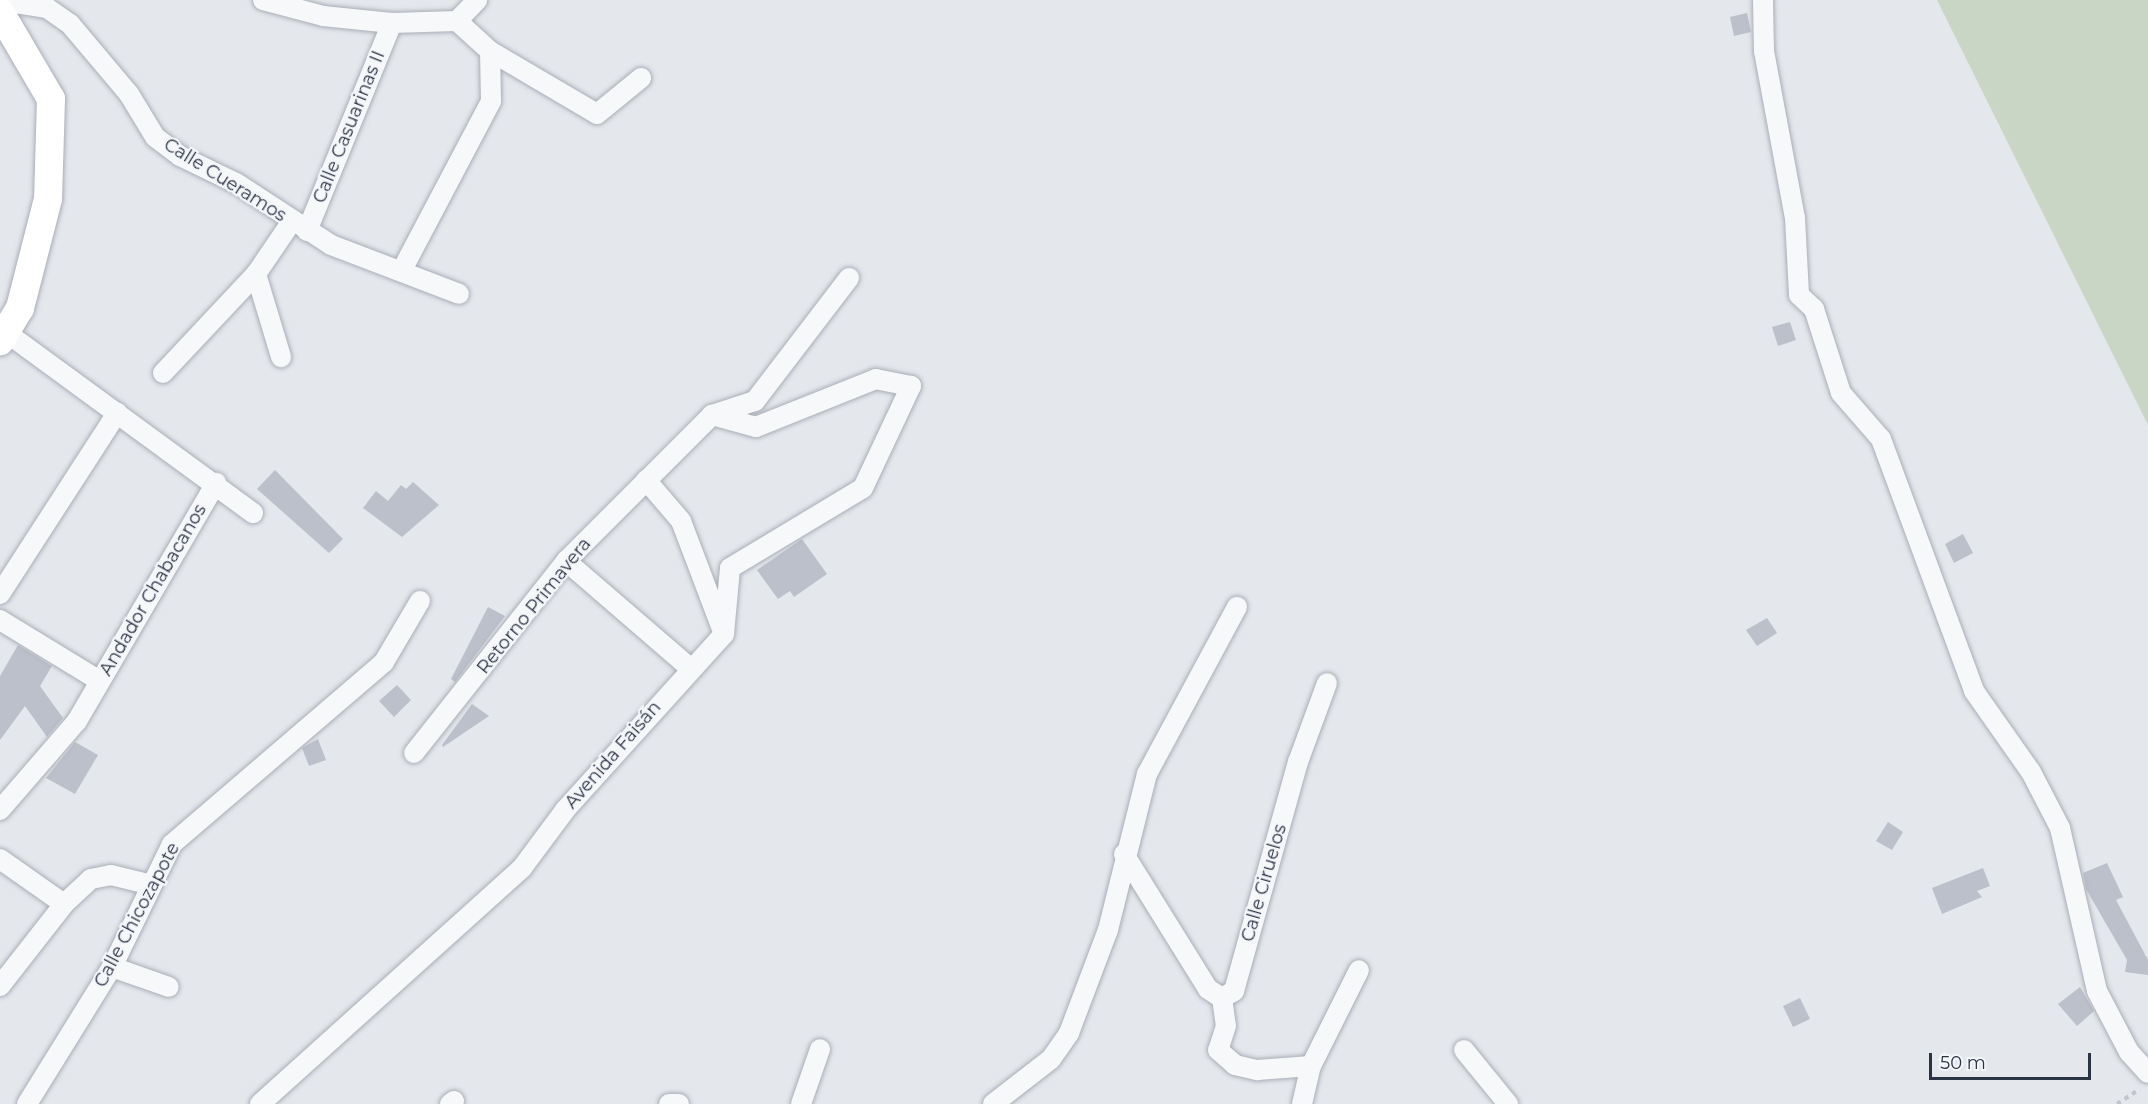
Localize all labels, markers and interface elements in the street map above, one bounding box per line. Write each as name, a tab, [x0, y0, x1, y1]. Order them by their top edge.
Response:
street label: Calle Casuarinas II	[309, 48, 389, 206]
street label: Calle Cueramos	[160, 134, 290, 226]
street label: Andador Chabacanos	[95, 500, 211, 680]
street label: Retorno Primavera	[472, 534, 596, 678]
street label: Avenida Faisán	[560, 697, 666, 813]
street label: Calle Ciruelos	[1237, 822, 1291, 944]
street label: Calle Chicozapote	[90, 839, 184, 991]
scale bar	[1932, 1041, 2094, 1079]
text: 50 m	[1940, 1052, 1986, 1074]

